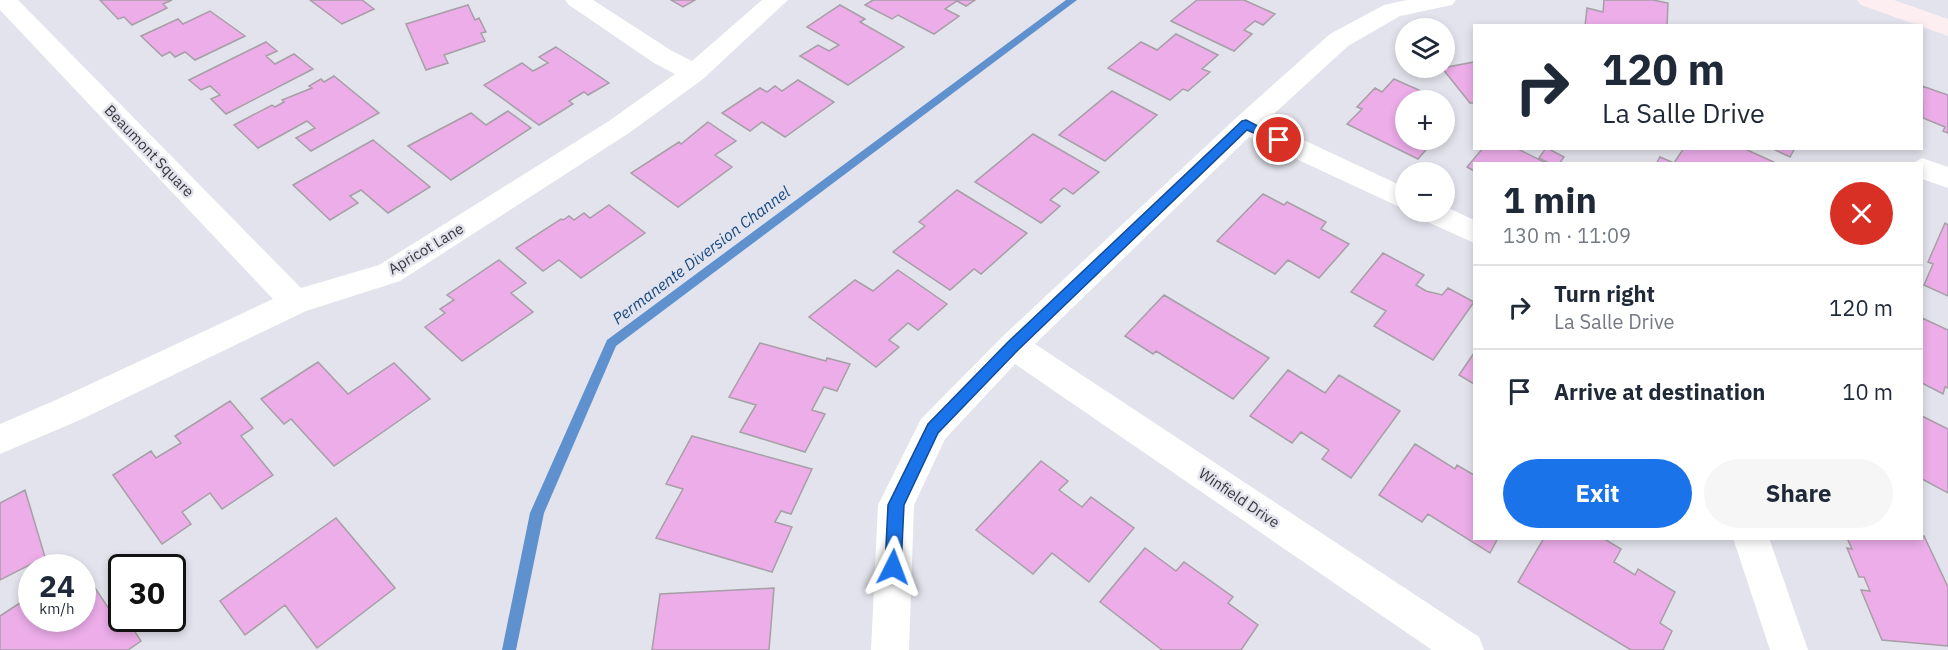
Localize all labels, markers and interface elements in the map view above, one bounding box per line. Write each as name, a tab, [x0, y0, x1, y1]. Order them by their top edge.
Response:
map controls	[1395, 18, 1455, 222]
button: layers	[1395, 18, 1455, 78]
text: 120 m	[1602, 42, 1725, 97]
icon: right	[1503, 48, 1581, 126]
button: +	[1395, 90, 1455, 150]
text: La Salle Drive	[1602, 95, 1765, 130]
street label: Beaumont Square	[100, 101, 198, 201]
pin	[1253, 114, 1304, 165]
icon: arrive	[1262, 123, 1295, 156]
button: −	[1395, 162, 1455, 222]
text: 1 min	[1503, 176, 1597, 223]
water label: Permanente Diversion Channel	[608, 181, 794, 328]
button: close	[1830, 182, 1893, 245]
street label: Apricot Lane	[385, 219, 467, 278]
text: 130 m · 11:09	[1503, 222, 1631, 249]
text: Turn right	[1554, 279, 1655, 308]
icon: right	[1503, 291, 1536, 324]
text: 120 m	[1829, 293, 1893, 322]
text: La Salle Drive	[1554, 308, 1675, 335]
icon: arrive	[1503, 375, 1536, 408]
text: Arrive at destination	[1554, 377, 1765, 406]
text: 10 m	[1842, 377, 1893, 406]
button: Exit	[1503, 459, 1692, 528]
button: Share	[1704, 459, 1893, 528]
street label: Winfield Drive	[1195, 464, 1283, 532]
position arrow	[861, 535, 925, 599]
speed limit sign: 30	[108, 554, 186, 632]
text: 24	[39, 566, 75, 605]
text: km/h	[39, 599, 75, 618]

